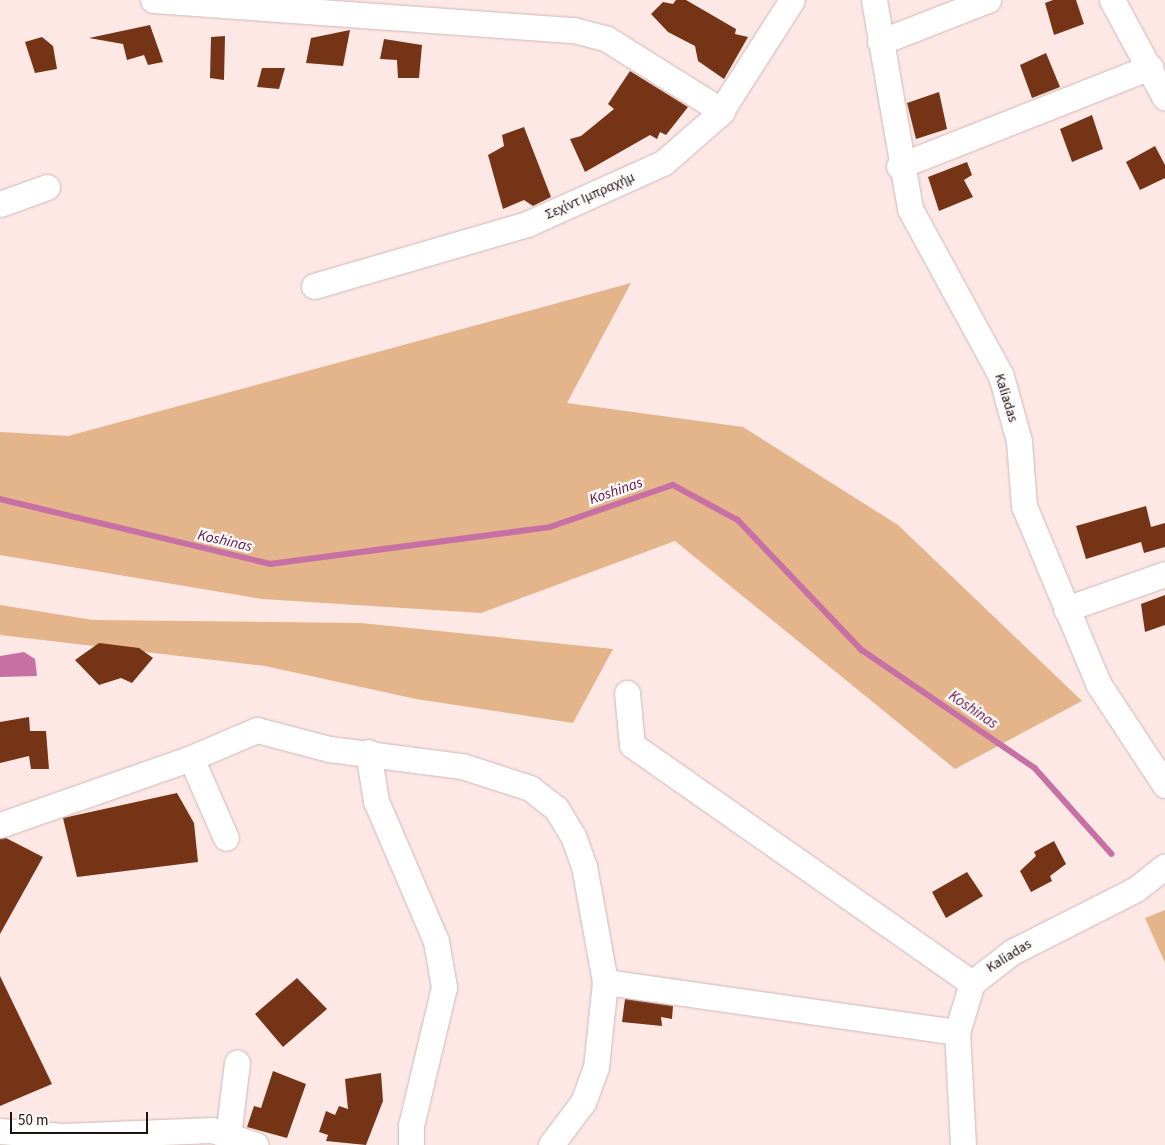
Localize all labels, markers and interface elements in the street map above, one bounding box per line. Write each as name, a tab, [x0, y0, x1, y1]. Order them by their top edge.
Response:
street label: Σεχίντ Ιμπραχήμ	[543, 169, 637, 223]
street label: Kaliadas	[991, 372, 1021, 424]
water label: Koshinas	[587, 473, 645, 509]
water label: Koshinas	[196, 526, 254, 556]
water label: Koshinas	[945, 687, 1001, 733]
street label: Kaliadas	[983, 936, 1035, 976]
scale bar	[12, 1102, 150, 1134]
text: 50 m	[18, 1110, 48, 1131]

